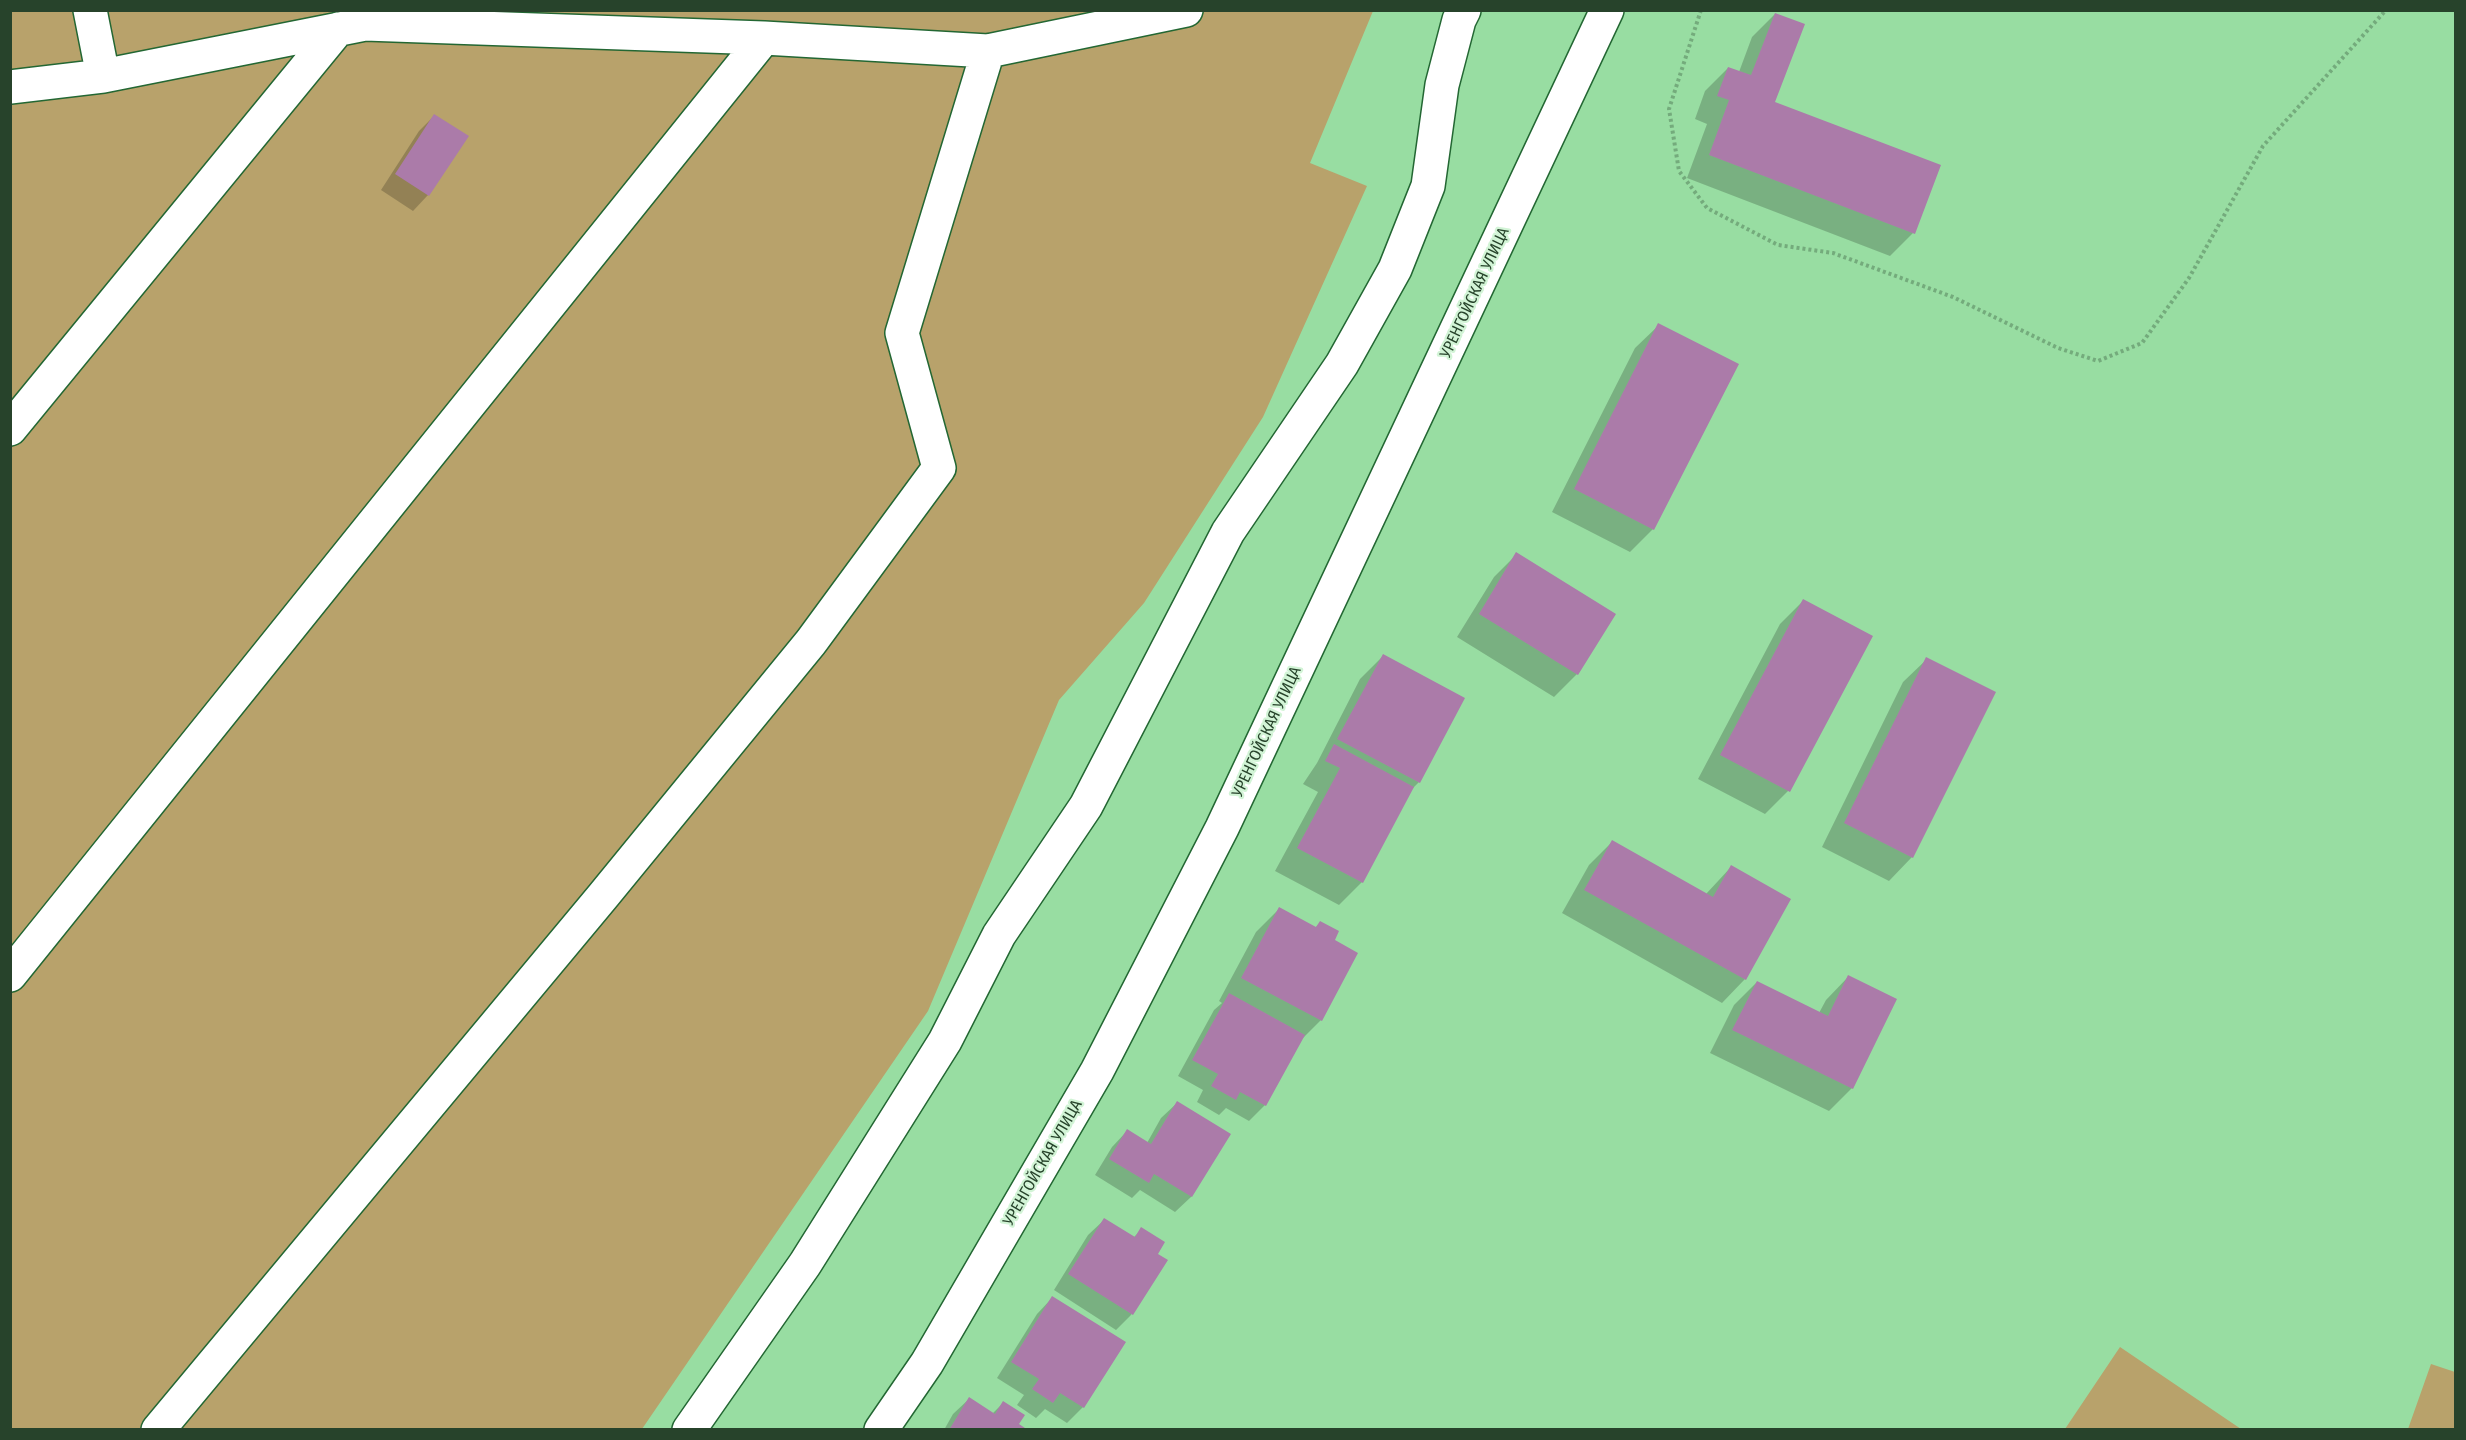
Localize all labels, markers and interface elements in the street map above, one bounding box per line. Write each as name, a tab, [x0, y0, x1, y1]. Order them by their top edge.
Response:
street label: УРЕНГОЙСКАЯ УЛИЦА	[1436, 225, 1514, 361]
street label: УРЕНГОЙСКАЯ УЛИЦА	[1228, 664, 1306, 800]
street label: УРЕНГОЙСКАЯ УЛИЦА	[999, 1097, 1087, 1229]

